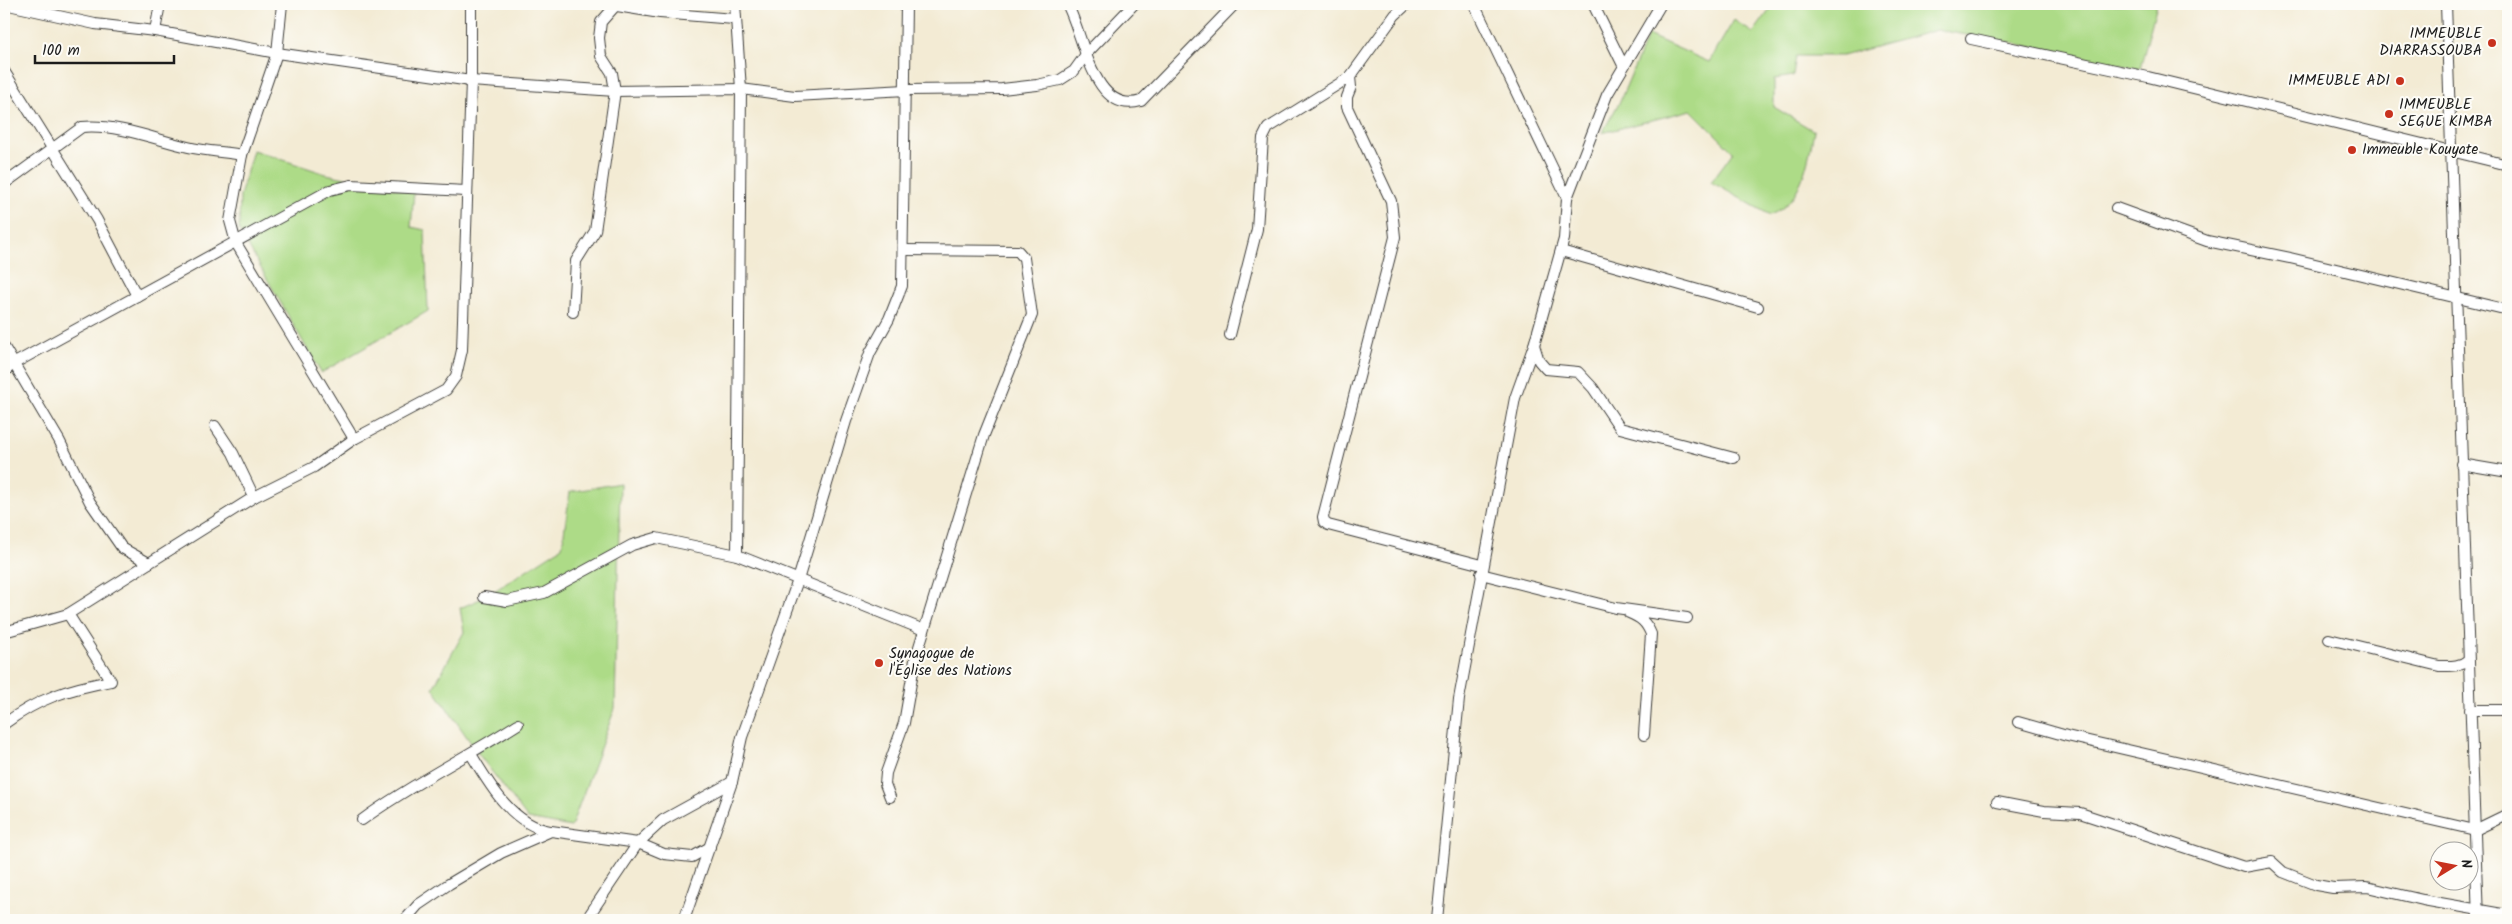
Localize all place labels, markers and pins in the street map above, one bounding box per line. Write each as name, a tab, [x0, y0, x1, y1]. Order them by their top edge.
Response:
place label: IMMEUBLE DIARRASSOUBA	[2379, 22, 2483, 63]
marker: IMMEUBLE DIARRASSOUBA	[2486, 37, 2498, 49]
place label: IMMEUBLE ADI	[2288, 69, 2390, 93]
marker: IMMEUBLE ADI	[2394, 75, 2406, 87]
place label: IMMEUBLE SEGUE KIMBA	[2399, 93, 2493, 134]
marker: IMMEUBLE SEGUE KIMBA	[2383, 108, 2395, 120]
place label: Immeuble Kouyate	[2362, 138, 2479, 162]
marker: Immeuble Kouyate	[2346, 144, 2358, 156]
place label: Synagogue de l'Église des Nations	[889, 642, 1012, 683]
marker: Synagogue de l'Église des Nations	[873, 657, 885, 669]

